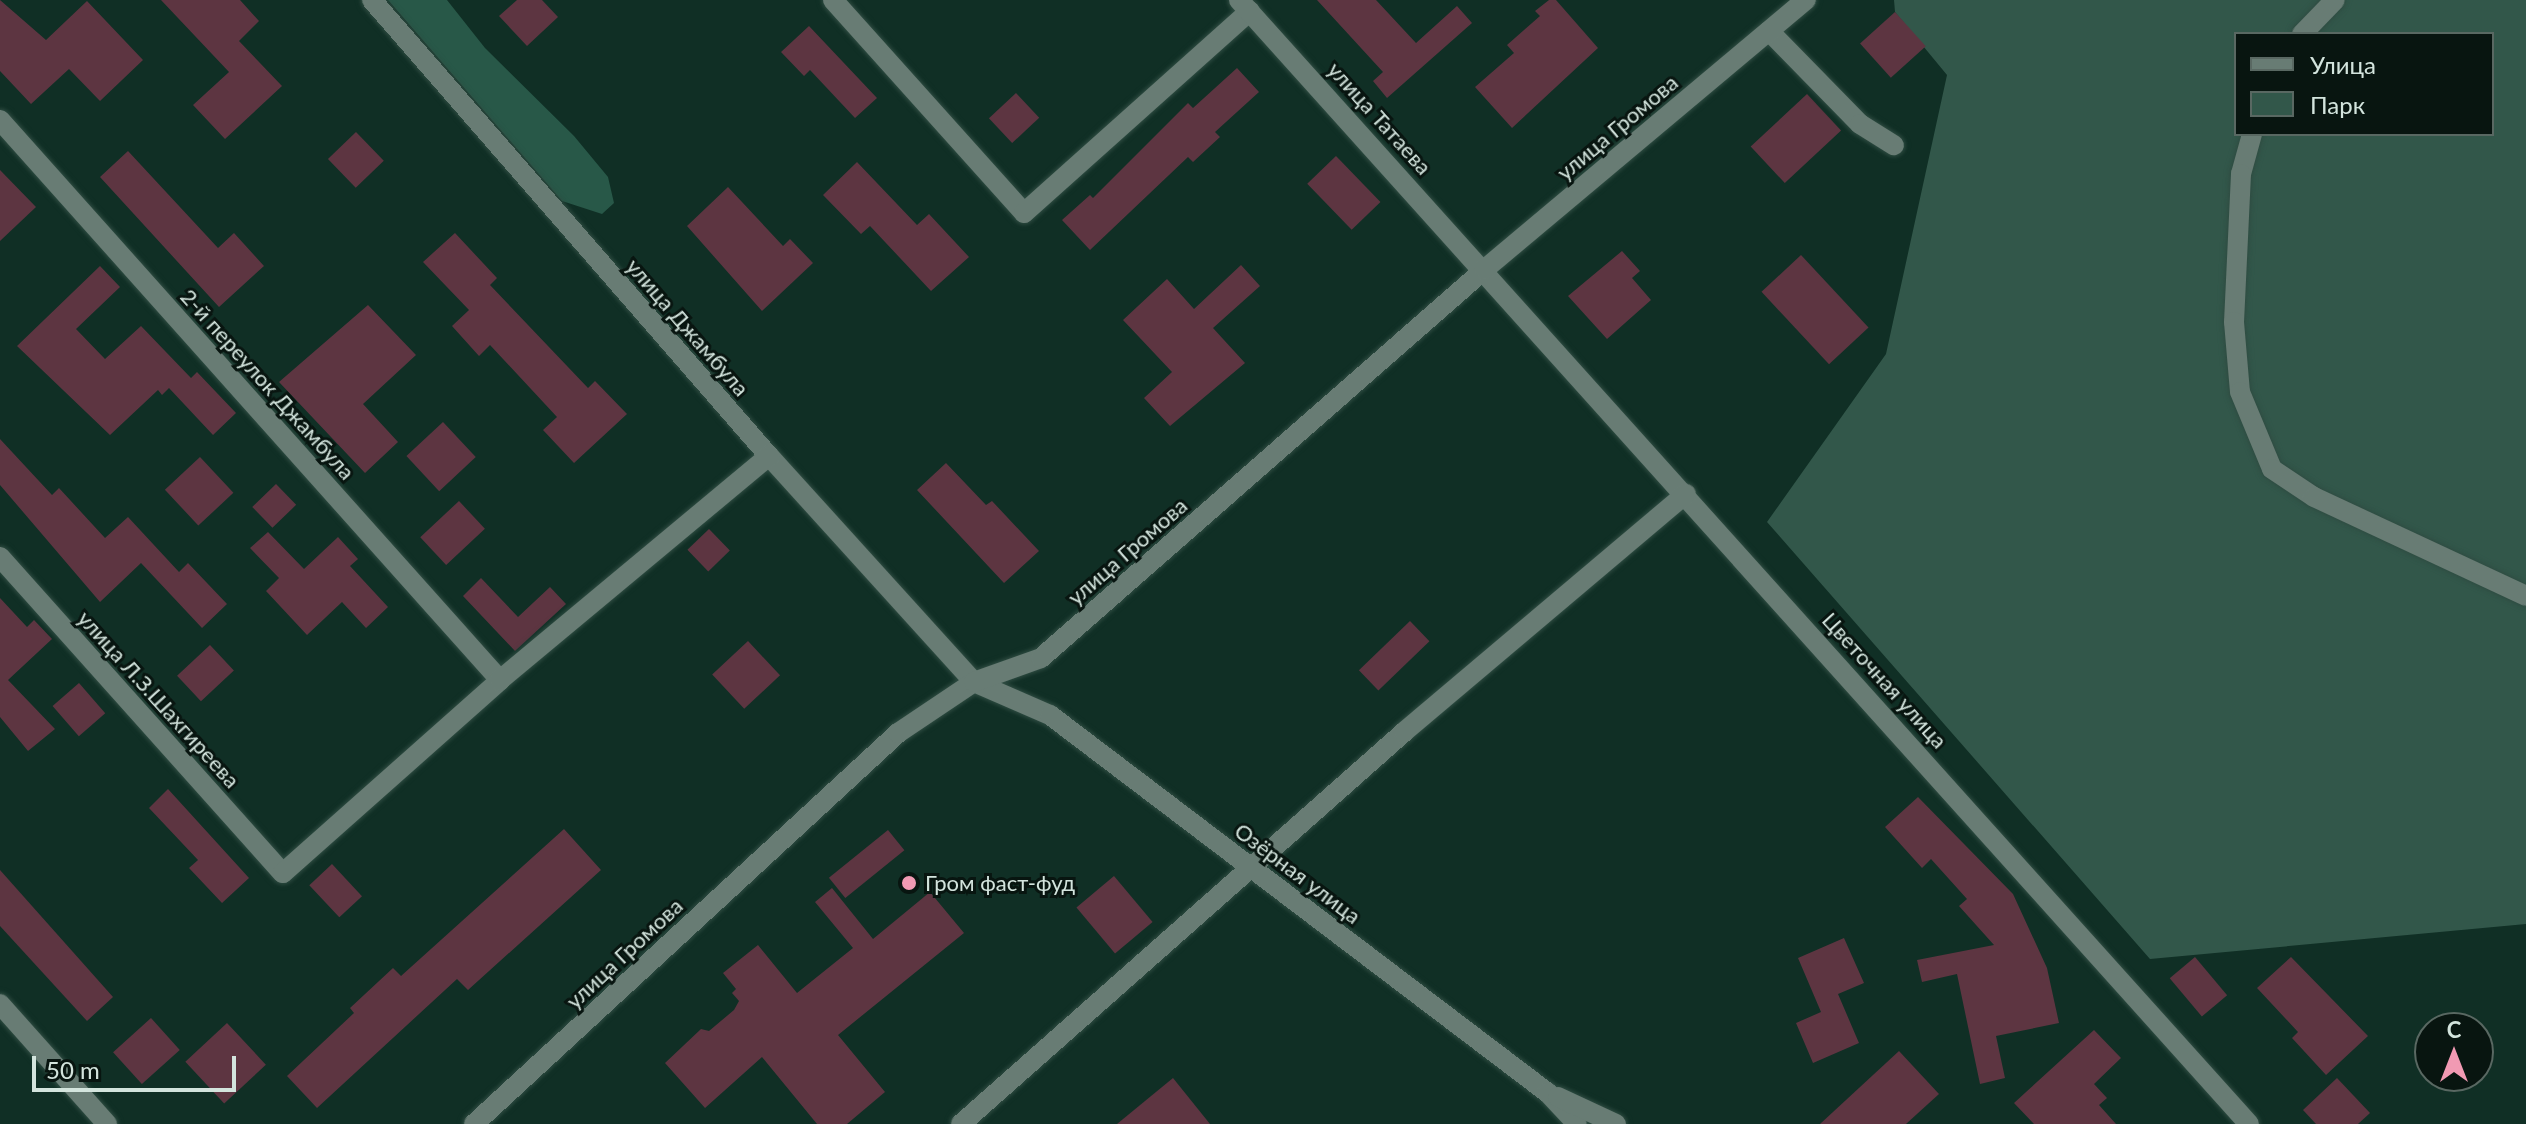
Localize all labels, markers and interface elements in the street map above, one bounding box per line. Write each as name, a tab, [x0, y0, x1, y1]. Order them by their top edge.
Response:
legend	[2234, 32, 2494, 136]
text: Улица	[2310, 50, 2376, 79]
street label: улица Татаева	[1323, 56, 1437, 180]
street label: улица Громова	[1551, 69, 1683, 185]
text: Парк	[2310, 90, 2365, 119]
street label: улица Джамбула	[621, 253, 755, 401]
street label: 2-й переулок Джамбула	[175, 283, 361, 485]
street label: улица Громова	[1062, 492, 1192, 610]
street label: улица Л.З.Шахгиреева	[73, 605, 245, 793]
street label: Цветочная улица	[1817, 607, 1953, 753]
street label: Озёрная улица	[1230, 817, 1366, 929]
place label: Гром фаст-фуд	[925, 870, 1075, 896]
marker: Гром фаст-фуд	[900, 874, 918, 892]
street label: улица Громова	[560, 892, 688, 1014]
north arrow	[2414, 1012, 2494, 1092]
text: С	[2447, 1016, 2461, 1043]
scale bar	[36, 1040, 240, 1090]
text: 50 m	[46, 1055, 100, 1084]

